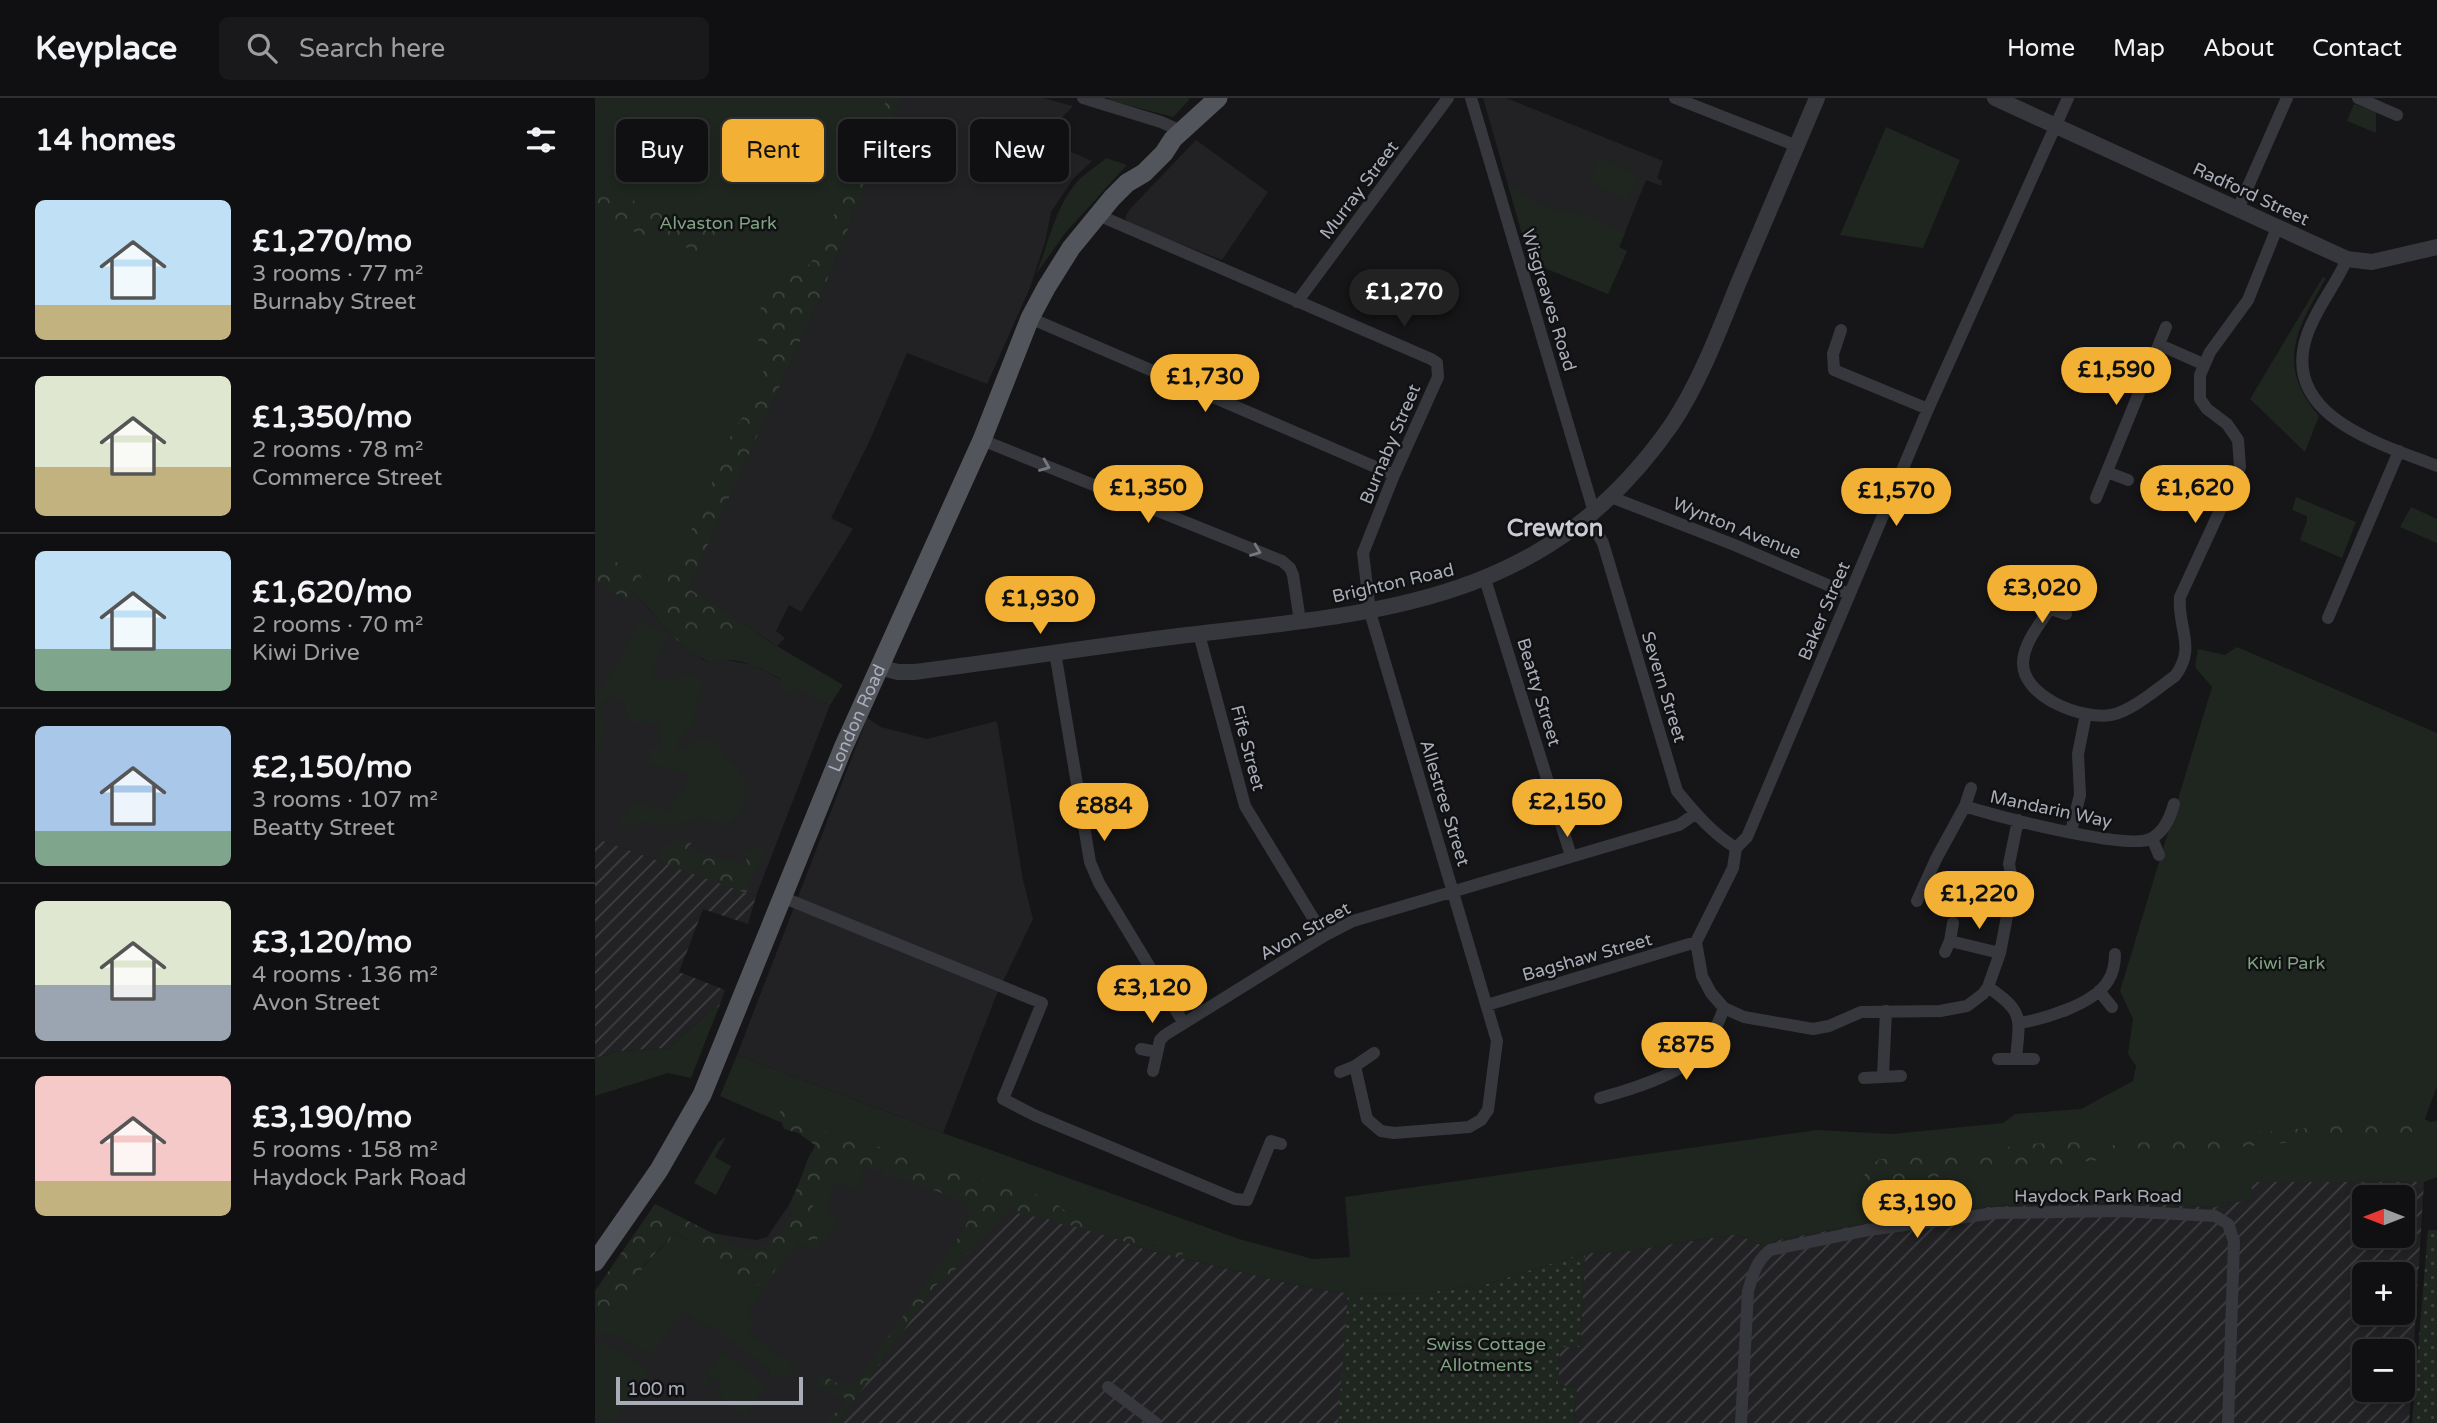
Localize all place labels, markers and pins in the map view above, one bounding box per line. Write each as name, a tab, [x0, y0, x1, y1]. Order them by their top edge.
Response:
pin: £1,270	[1347, 270, 1461, 329]
pin: £1,590	[2059, 348, 2173, 407]
pin: £1,730	[1148, 354, 1262, 414]
pin: £1,350	[1091, 466, 1205, 525]
pin: £1,620	[2138, 466, 2252, 525]
pin: £1,570	[1839, 468, 1953, 528]
pin: £3,020	[1985, 566, 2099, 625]
pin: £1,930	[983, 576, 1097, 636]
pin: £2,150	[1510, 780, 1624, 839]
pin: £884	[1063, 784, 1145, 843]
pin: £1,220	[1922, 872, 2036, 931]
pin: £3,120	[1095, 965, 1209, 1025]
pin: £875	[1645, 1023, 1727, 1082]
pin: £3,190	[1860, 1180, 1974, 1240]

